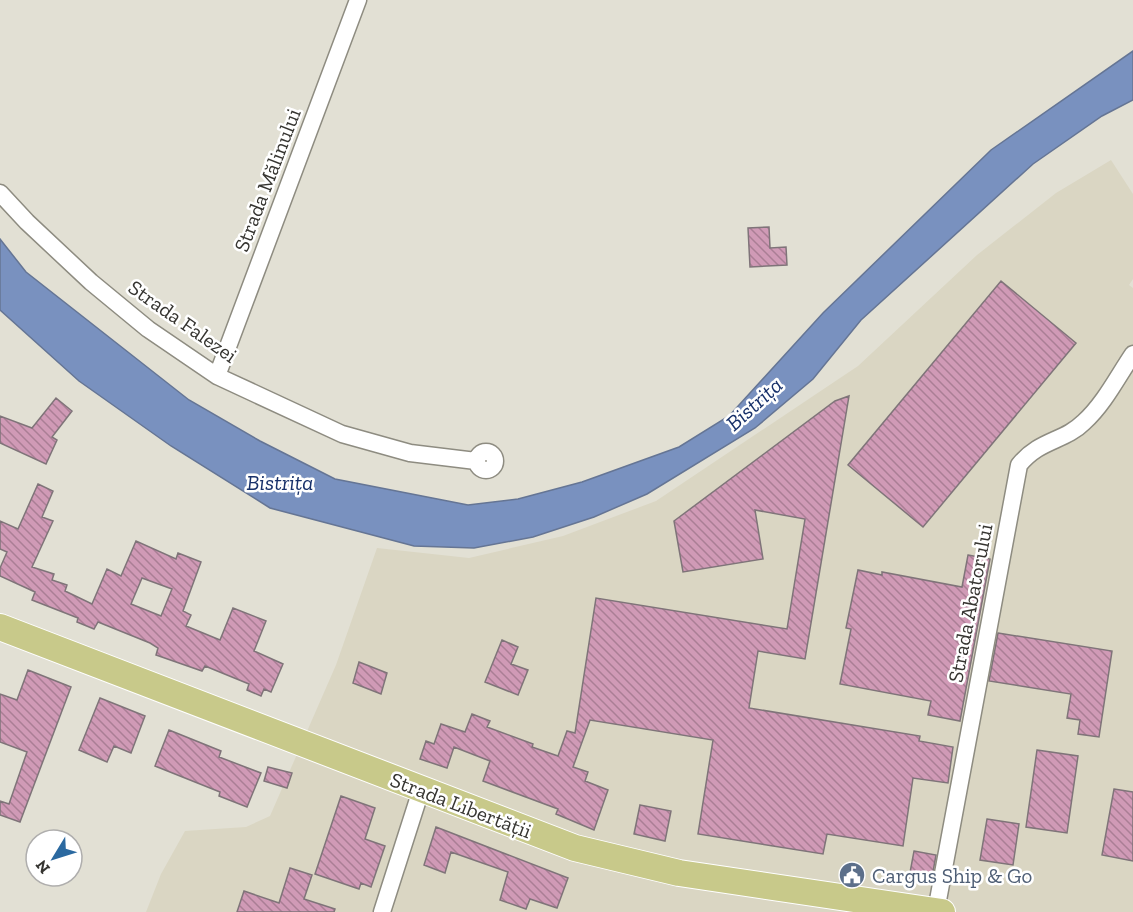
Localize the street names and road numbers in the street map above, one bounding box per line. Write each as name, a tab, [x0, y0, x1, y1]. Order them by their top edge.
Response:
street label: Strada Mălinului	[228, 105, 306, 255]
street label: Strada Falezei	[124, 274, 242, 368]
street label: Strada Abatorului	[942, 521, 998, 684]
street label: Strada Libertății	[387, 767, 535, 843]

